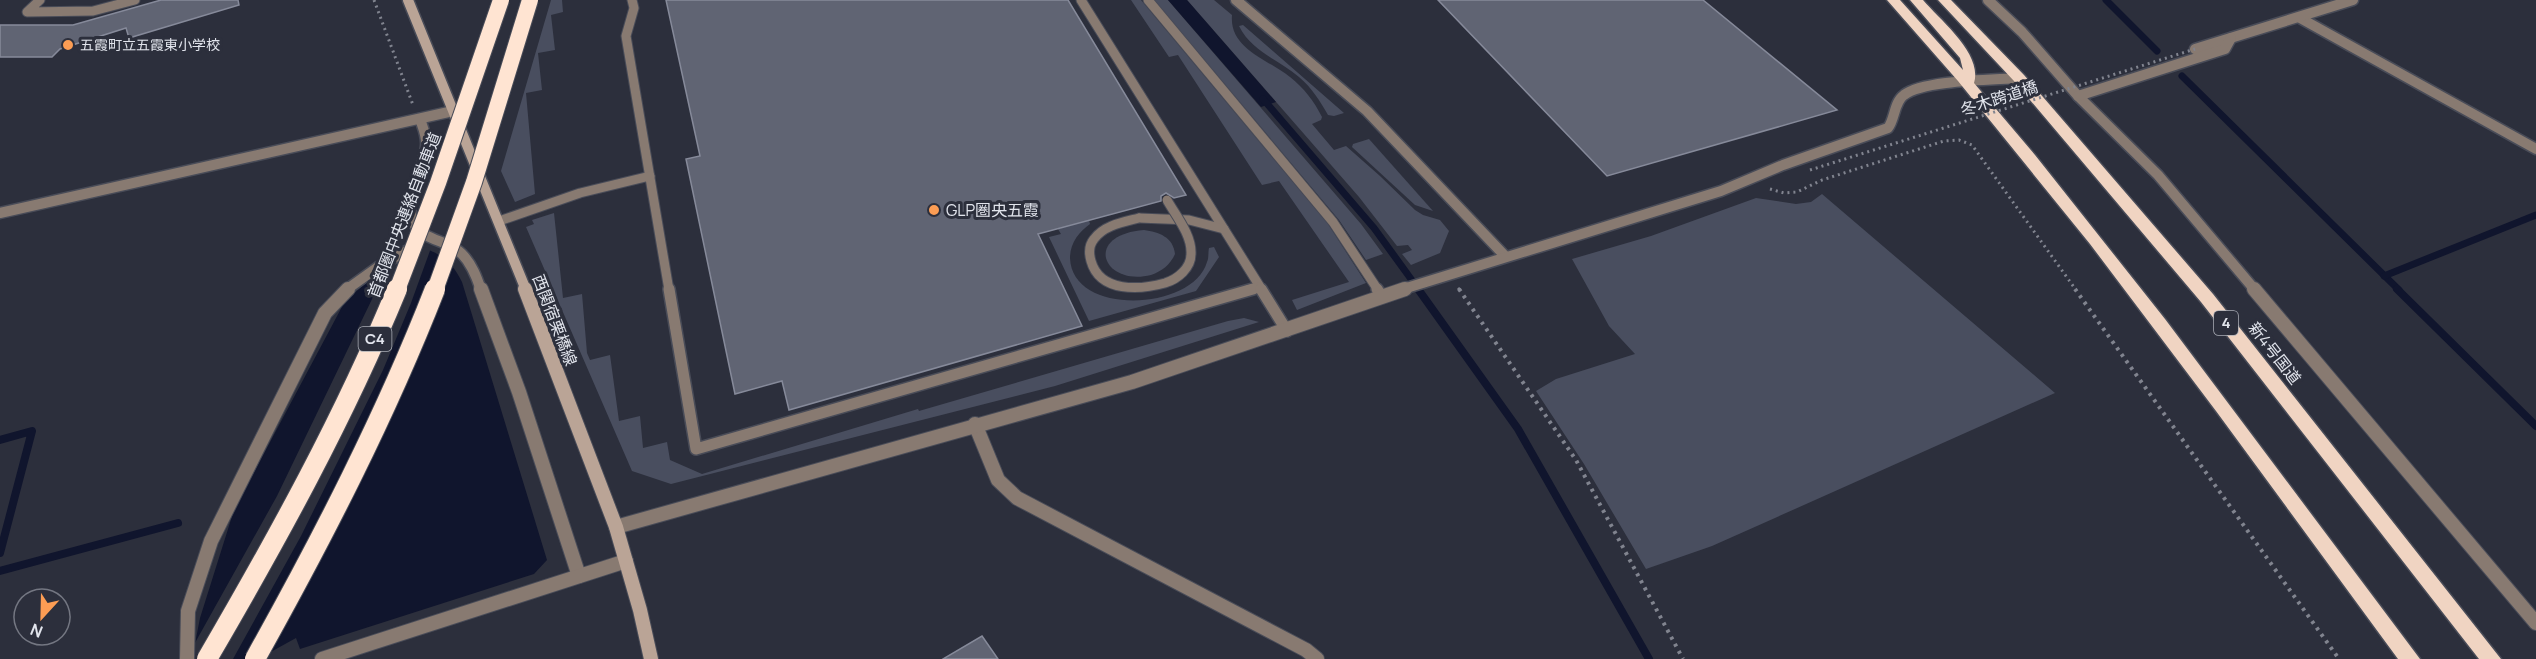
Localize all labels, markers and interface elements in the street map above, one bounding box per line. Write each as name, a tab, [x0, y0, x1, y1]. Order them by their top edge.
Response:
place label: 五霞町立五霞東小学校	[80, 35, 220, 54]
marker: 五霞町立五霞東小学校	[61, 38, 75, 52]
street label: 冬木跨道橋	[1958, 75, 2040, 121]
street label: 首都圏中央連絡自動車道	[362, 129, 446, 301]
place label: GLP圏央五霞	[946, 199, 1039, 221]
marker: GLP圏央五霞	[927, 203, 941, 217]
street label: 西関宿栗橋線	[528, 271, 582, 369]
road number: 4	[2214, 311, 2238, 335]
street label: 新4号国道	[2244, 317, 2306, 389]
road number: C4	[358, 327, 392, 351]
north arrow	[12, 587, 72, 647]
text: N	[27, 619, 46, 643]

